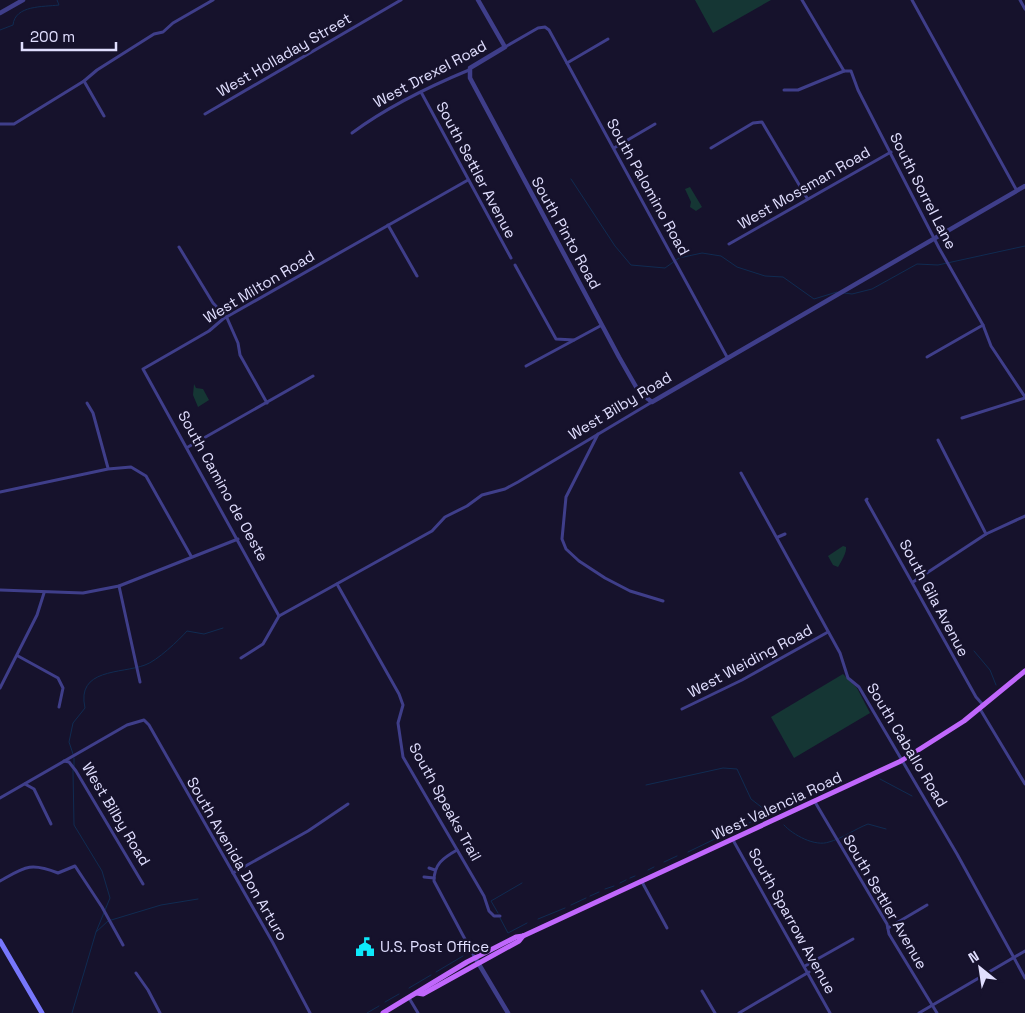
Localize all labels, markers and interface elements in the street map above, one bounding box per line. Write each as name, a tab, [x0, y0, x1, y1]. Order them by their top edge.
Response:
street label: West Holladay Street	[213, 8, 354, 101]
scale bar	[22, 20, 116, 52]
text: 200 m	[30, 27, 75, 46]
street label: West Drexel Road	[370, 36, 490, 111]
street label: South Settler Avenue	[432, 98, 521, 242]
street label: South Palomino Road	[603, 115, 694, 259]
street label: South Sorrel Lane	[886, 129, 961, 252]
street label: West Mossman Road	[734, 142, 873, 233]
street label: South Pinto Road	[528, 173, 605, 292]
street label: West Milton Road	[200, 246, 318, 327]
street label: West Bilby Road	[565, 367, 675, 444]
street label: South Camino de Oeste	[174, 407, 273, 564]
street label: South Gila Avenue	[896, 536, 973, 660]
street label: West Weiding Road	[684, 620, 815, 701]
street label: South Caballo Road	[863, 679, 952, 810]
street label: South Speaks Trail	[405, 739, 486, 864]
street label: West Bilby Road	[78, 759, 155, 869]
street label: West Valencia Road	[709, 767, 845, 844]
street label: South Avenida Don Arturo	[183, 773, 292, 944]
street label: South Settler Avenue	[839, 831, 932, 973]
street label: South Sparrow Avenue	[744, 844, 841, 997]
public building icon: U.S. Post Office	[354, 936, 376, 958]
place label: U.S. Post Office	[380, 937, 489, 956]
north arrow	[955, 943, 1005, 993]
text: N	[965, 947, 982, 967]

